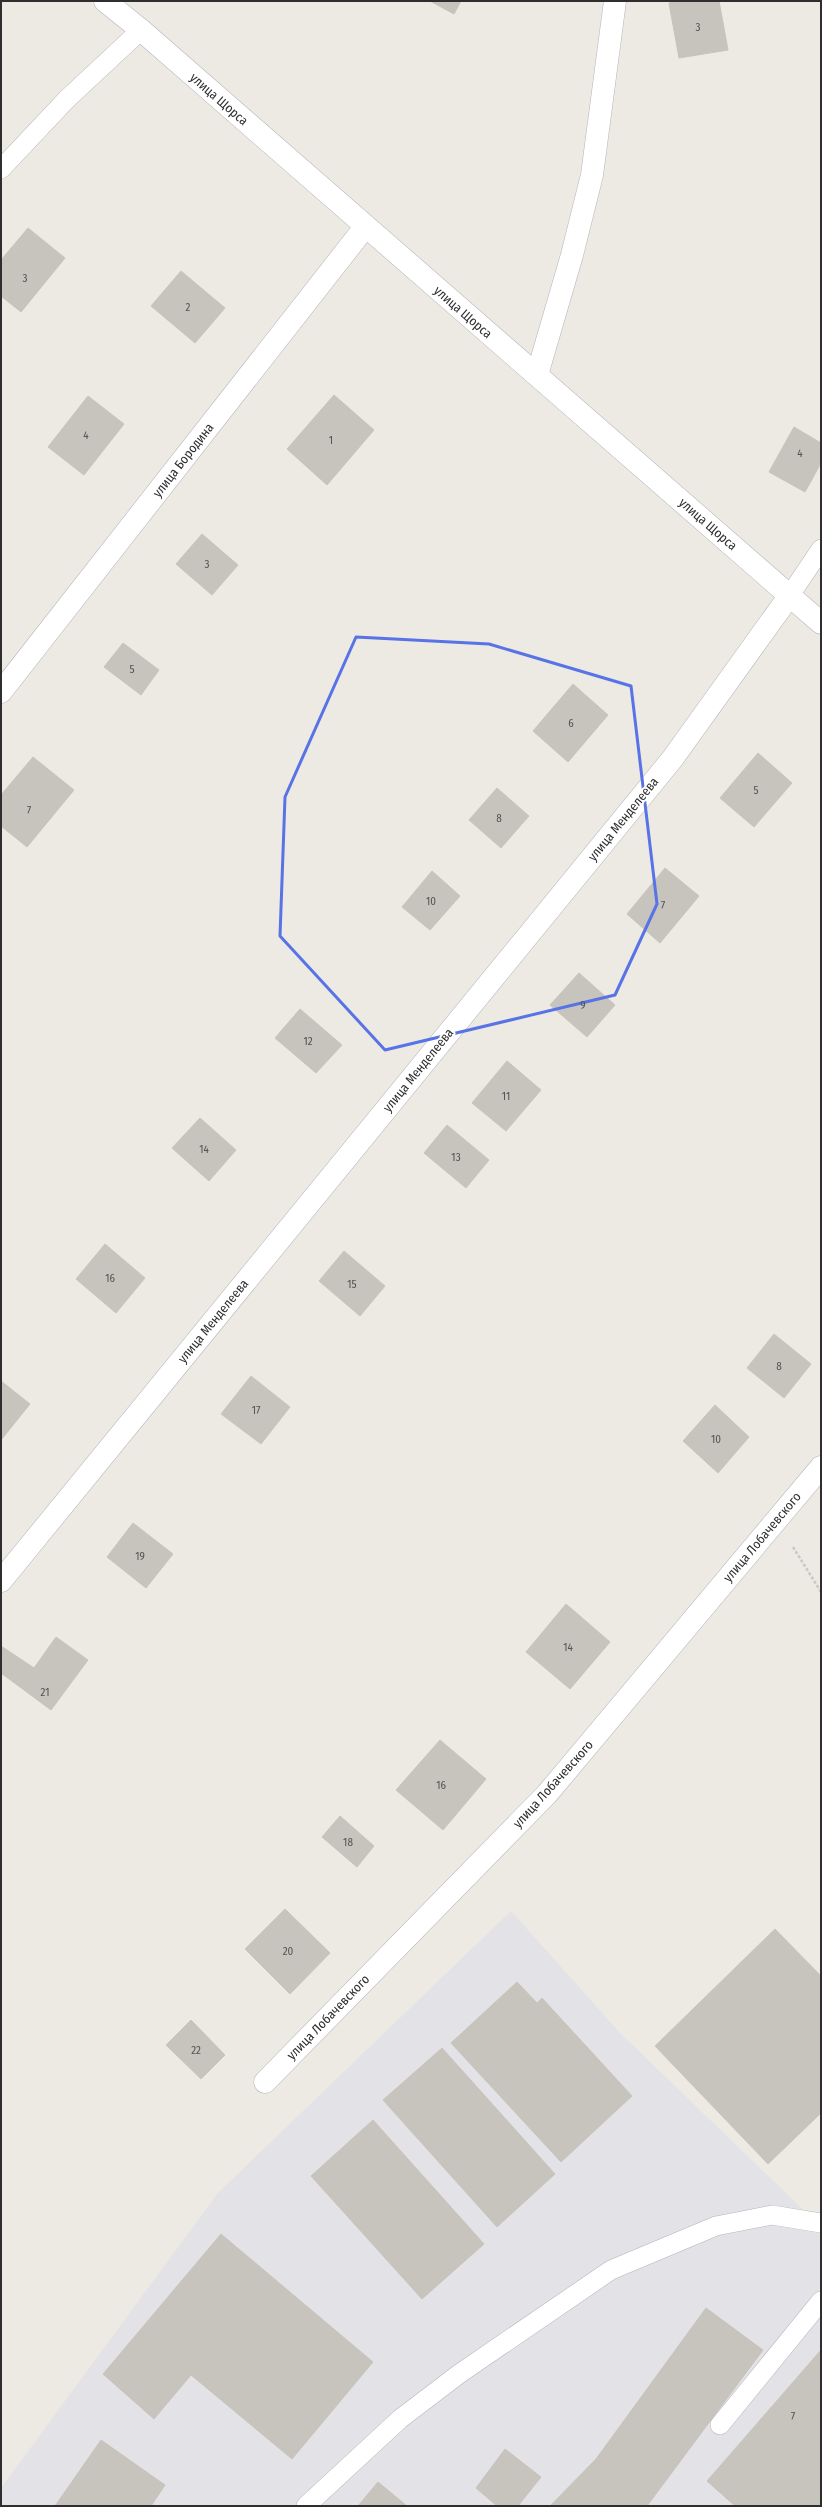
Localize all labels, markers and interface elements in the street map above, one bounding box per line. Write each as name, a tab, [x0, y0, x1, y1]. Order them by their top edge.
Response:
house number: 3	[696, 21, 701, 34]
street label: улица Щорса	[187, 70, 251, 128]
house number: 3	[23, 272, 28, 285]
street label: улица Щорса	[431, 283, 495, 341]
house number: 2	[186, 301, 191, 314]
street label: улица Бородина	[149, 420, 217, 500]
house number: 4	[83, 429, 89, 442]
house number: 1	[329, 434, 333, 447]
house number: 4	[797, 447, 803, 460]
street label: улица Щорса	[676, 495, 740, 553]
house number: 3	[205, 558, 210, 571]
house number: 5	[129, 663, 135, 676]
house number: 6	[568, 717, 574, 730]
street label: улица Менделеева	[585, 774, 661, 864]
house number: 5	[753, 784, 759, 797]
house number: 7	[27, 804, 32, 817]
house number: 8	[496, 812, 502, 825]
house number: 10	[426, 895, 436, 908]
house number: 7	[661, 899, 666, 912]
house number: 9	[580, 999, 586, 1012]
street label: улица Менделеева	[380, 1025, 456, 1115]
house number: 12	[303, 1035, 313, 1048]
house number: 11	[502, 1090, 510, 1103]
house number: 14	[199, 1143, 209, 1156]
house number: 13	[451, 1151, 461, 1164]
house number: 16	[105, 1272, 115, 1285]
street label: улица Менделеева	[175, 1276, 251, 1366]
house number: 15	[347, 1278, 357, 1291]
house number: 8	[776, 1360, 782, 1373]
house number: 17	[252, 1404, 261, 1417]
house number: 10	[711, 1433, 721, 1446]
street label: улица Лобачевского	[720, 1489, 804, 1585]
house number: 19	[135, 1550, 145, 1563]
house number: 14	[563, 1641, 573, 1654]
house number: 21	[41, 1686, 49, 1699]
street label: улица Лобачевского	[510, 1737, 596, 1831]
house number: 16	[436, 1779, 446, 1792]
house number: 18	[343, 1836, 353, 1849]
house number: 20	[283, 1945, 294, 1958]
street label: улица Лобачевского	[284, 1971, 373, 2063]
house number: 22	[191, 2044, 201, 2057]
house number: 7	[791, 2410, 796, 2423]

